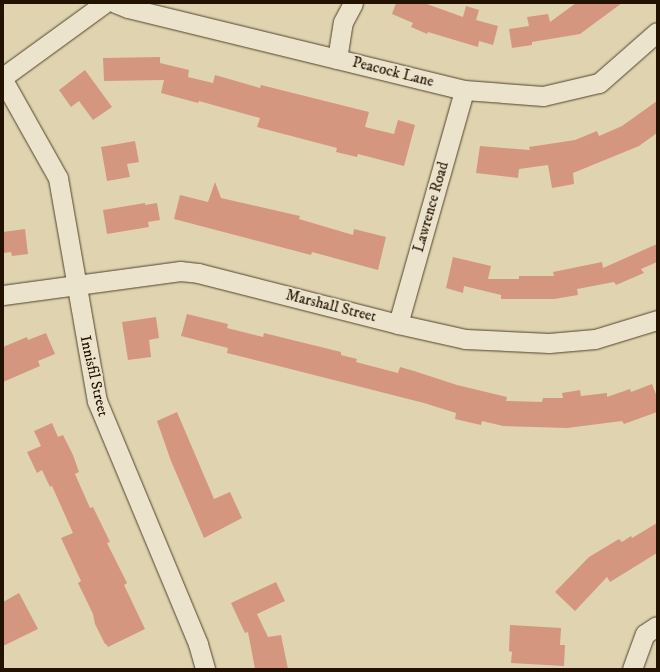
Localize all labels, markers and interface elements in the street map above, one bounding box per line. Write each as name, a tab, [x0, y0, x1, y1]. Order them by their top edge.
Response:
street label: Peacock Lane	[350, 53, 436, 91]
street label: Lawrence Road	[409, 160, 453, 254]
street label: Marshall Street	[284, 286, 378, 326]
street label: Innisfil Street	[76, 334, 112, 418]

